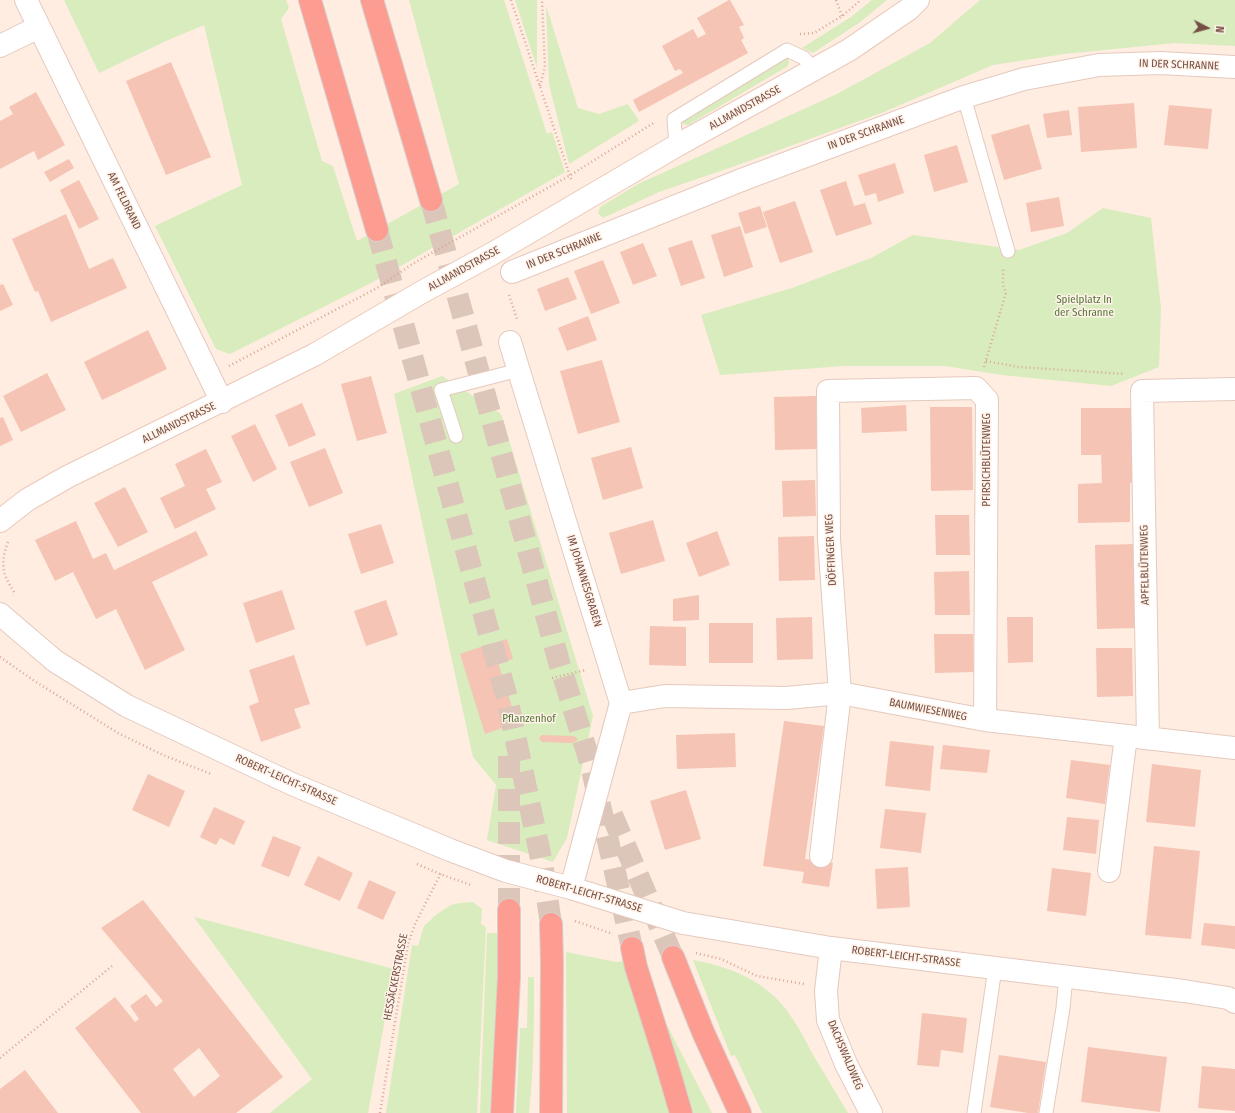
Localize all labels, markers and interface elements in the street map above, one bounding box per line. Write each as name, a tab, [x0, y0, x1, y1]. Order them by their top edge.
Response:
north arrow	[1187, 8, 1227, 48]
text: N	[1213, 25, 1226, 33]
street label: IN DER SCHRANNE	[1139, 57, 1219, 73]
street label: ALLMANDSTRASSE	[707, 83, 783, 133]
street label: IN DER SCHRANNE	[826, 113, 906, 153]
street label: AM FELDRAND	[104, 170, 144, 232]
street label: IN DER SCHRANNE	[524, 230, 604, 272]
street label: ALLMANDSTRASSE	[426, 244, 502, 294]
park label: Spielplatz In der Schranne	[1054, 293, 1114, 319]
street label: ALLMANDSTRASSE	[140, 400, 218, 446]
street label: PFIRSICHBLÜTENWEG	[980, 413, 994, 507]
street label: DÖFFINGER WEG	[823, 514, 839, 586]
street label: APFELBLÜTENWEG	[1138, 525, 1152, 605]
street label: IM JOHANNESGRABEN	[564, 533, 604, 629]
street label: BAUMWIESENWEG	[888, 696, 968, 724]
park label: Pflanzenhof	[502, 712, 556, 726]
street label: ROBERT-LEICHT-STRASSE	[233, 752, 339, 808]
street label: ROBERT-LEICHT-STRASSE	[534, 873, 644, 915]
street label: HESSÄCKERSTRASSE	[381, 932, 411, 1022]
street label: ROBERT-LEICHT-STRASSE	[851, 944, 961, 970]
street label: DACHSWALDWEG	[824, 1018, 866, 1092]

